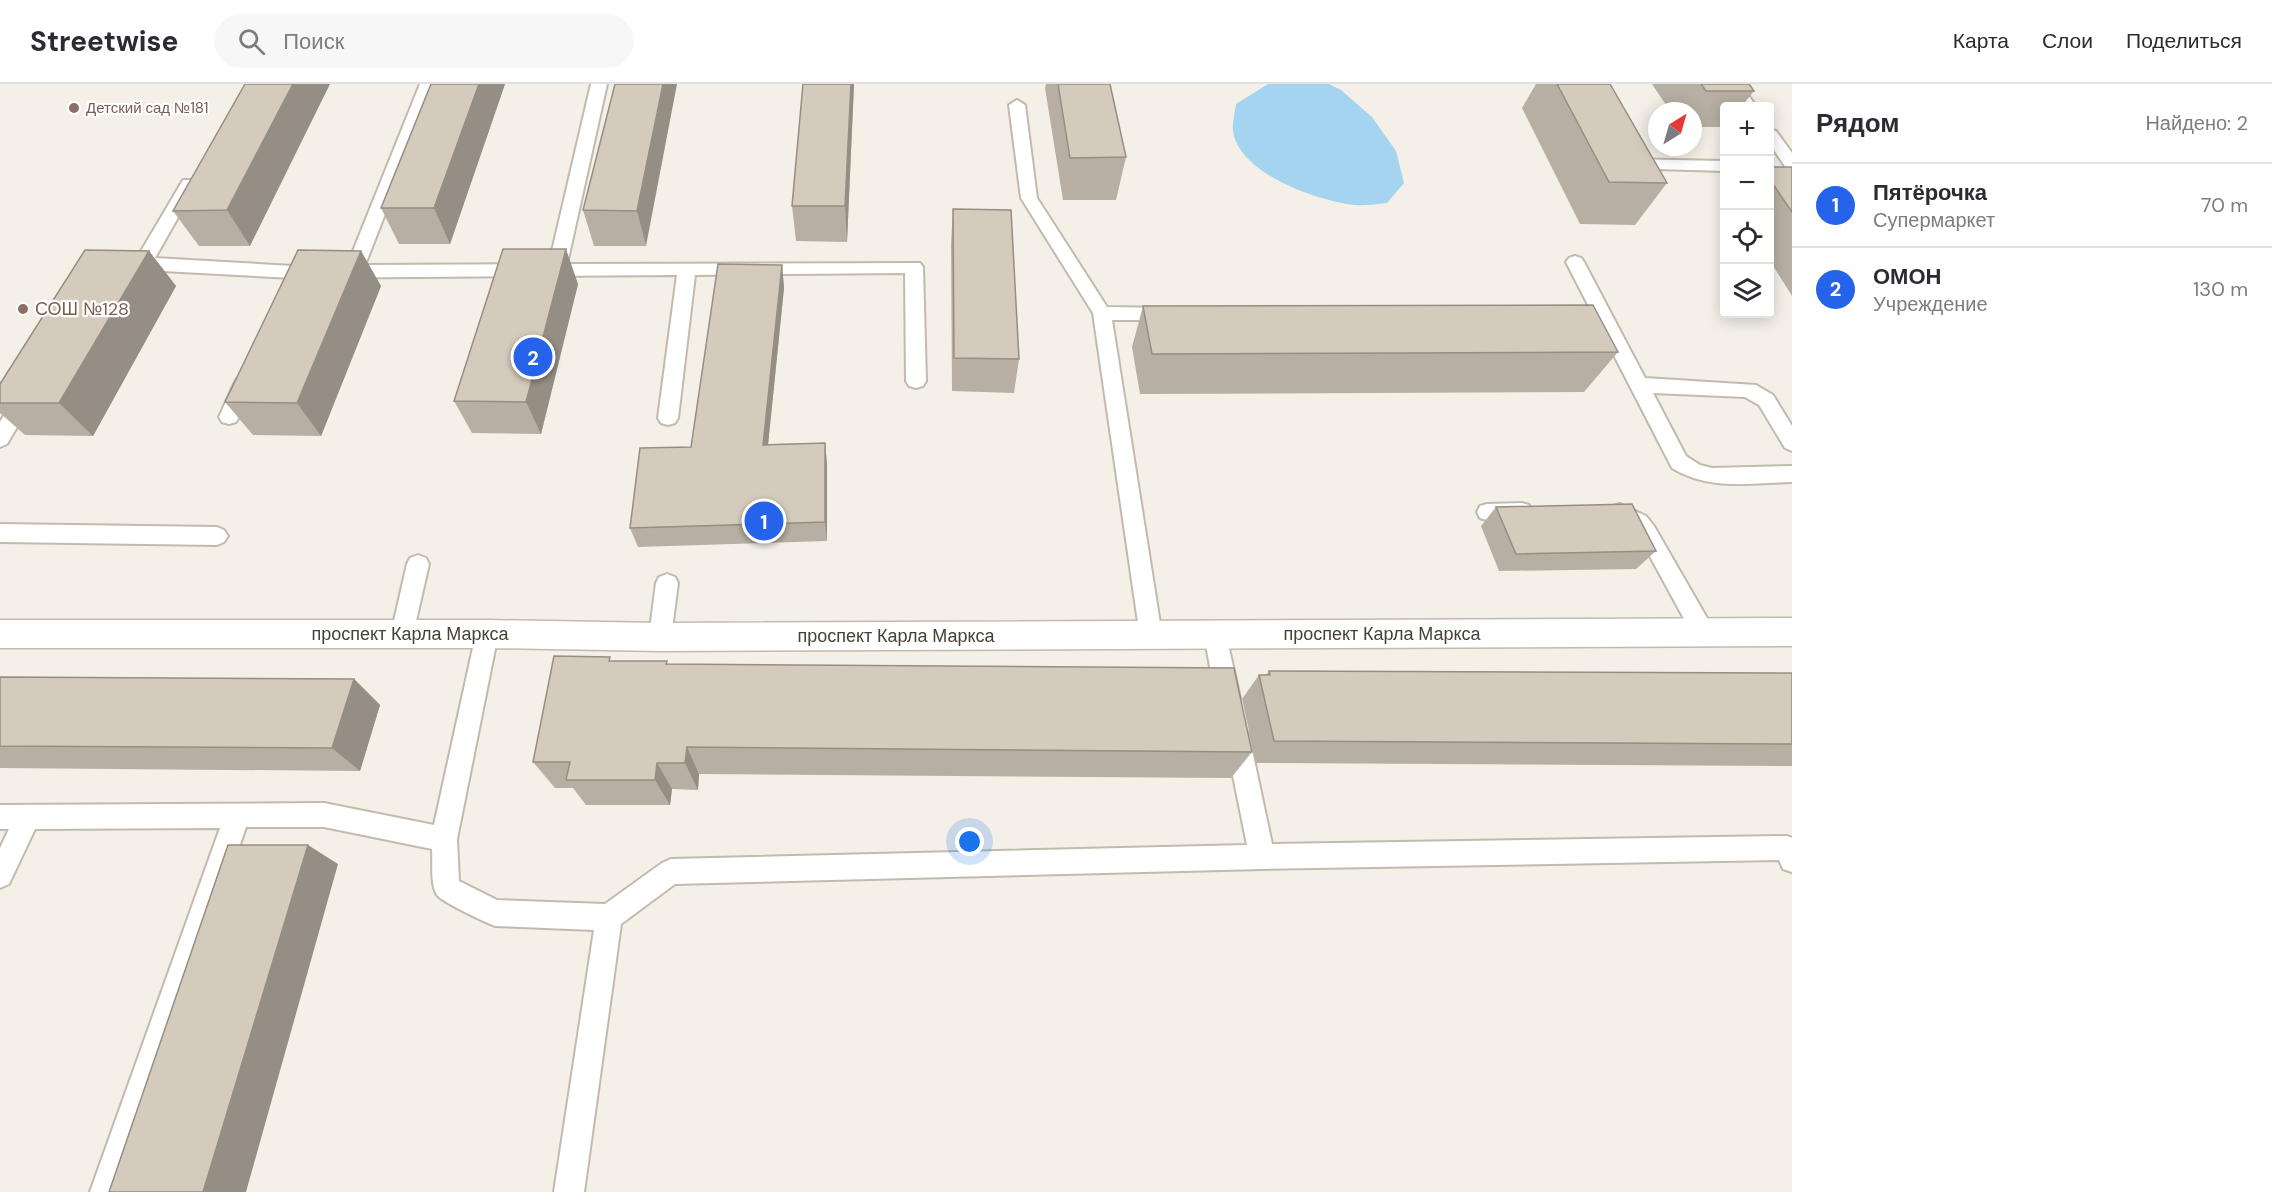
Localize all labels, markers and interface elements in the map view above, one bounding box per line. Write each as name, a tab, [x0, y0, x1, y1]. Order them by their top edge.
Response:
search box	[214, 14, 634, 68]
text: Streetwise	[30, 23, 178, 60]
icon: search	[235, 25, 268, 58]
text: Поиск	[283, 27, 344, 56]
text: Карта	[1953, 27, 2009, 55]
text: Слои	[2042, 27, 2093, 55]
text: Поделиться	[2126, 27, 2242, 55]
place label: Детский сад №181	[86, 98, 208, 118]
marker: Детский сад №181	[67, 101, 81, 115]
north arrow	[1648, 102, 1702, 156]
map controls	[1720, 102, 1774, 318]
button: +	[1720, 102, 1774, 156]
text: Рядом	[1816, 106, 1899, 140]
text: Найдено: 2	[2145, 110, 2248, 136]
button: −	[1720, 156, 1774, 210]
text: Пятёрочка	[1873, 178, 1987, 207]
text: 1	[1832, 192, 1839, 218]
text: 70 m	[2201, 192, 2248, 218]
text: Супермаркет	[1873, 207, 1995, 233]
button: locate	[1720, 210, 1774, 264]
text: ОМОН	[1873, 262, 1941, 291]
button: layers	[1720, 264, 1774, 318]
text: 2	[1830, 276, 1841, 302]
text: 130 m	[2193, 276, 2248, 302]
text: Учреждение	[1873, 291, 1988, 317]
place label: СОШ №128	[35, 297, 129, 321]
marker: СОШ №128	[16, 302, 30, 316]
pin: 2	[514, 334, 552, 380]
pin: 1	[744, 498, 783, 544]
street label: проспект Карла Маркса	[311, 622, 510, 646]
street label: проспект Карла Маркса	[1283, 622, 1482, 646]
street label: проспект Карла Маркса	[797, 624, 996, 648]
your location	[955, 827, 984, 856]

